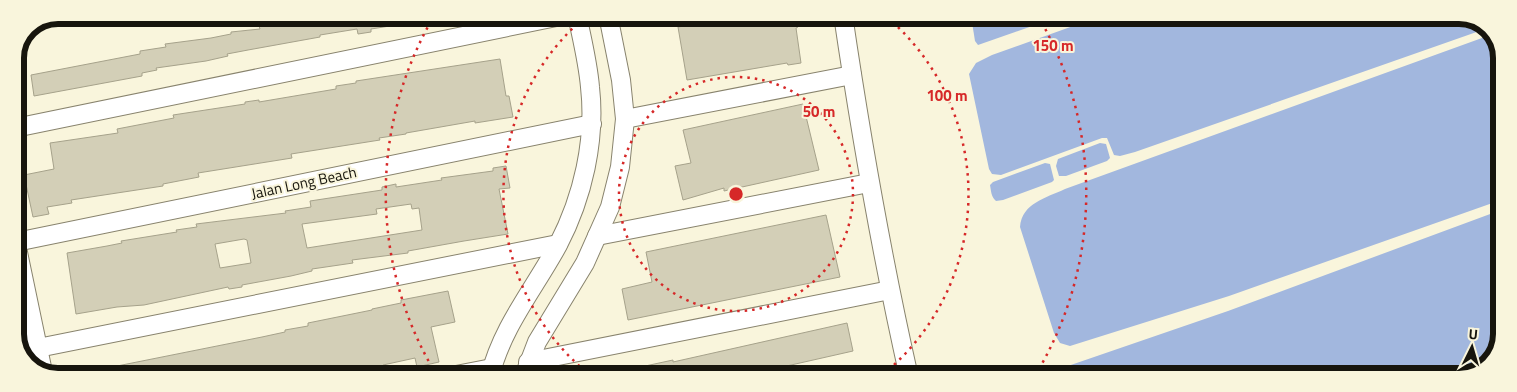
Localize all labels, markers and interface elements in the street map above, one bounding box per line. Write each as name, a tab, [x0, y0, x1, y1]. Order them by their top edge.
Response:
text: 150 m	[1032, 34, 1074, 57]
text: 100 m	[926, 84, 968, 107]
text: 50 m	[803, 100, 835, 123]
street label: Jalan Long Beach	[249, 160, 359, 205]
centre of rings	[727, 185, 745, 203]
north arrow	[1447, 322, 1497, 372]
text: U	[1468, 323, 1479, 344]

